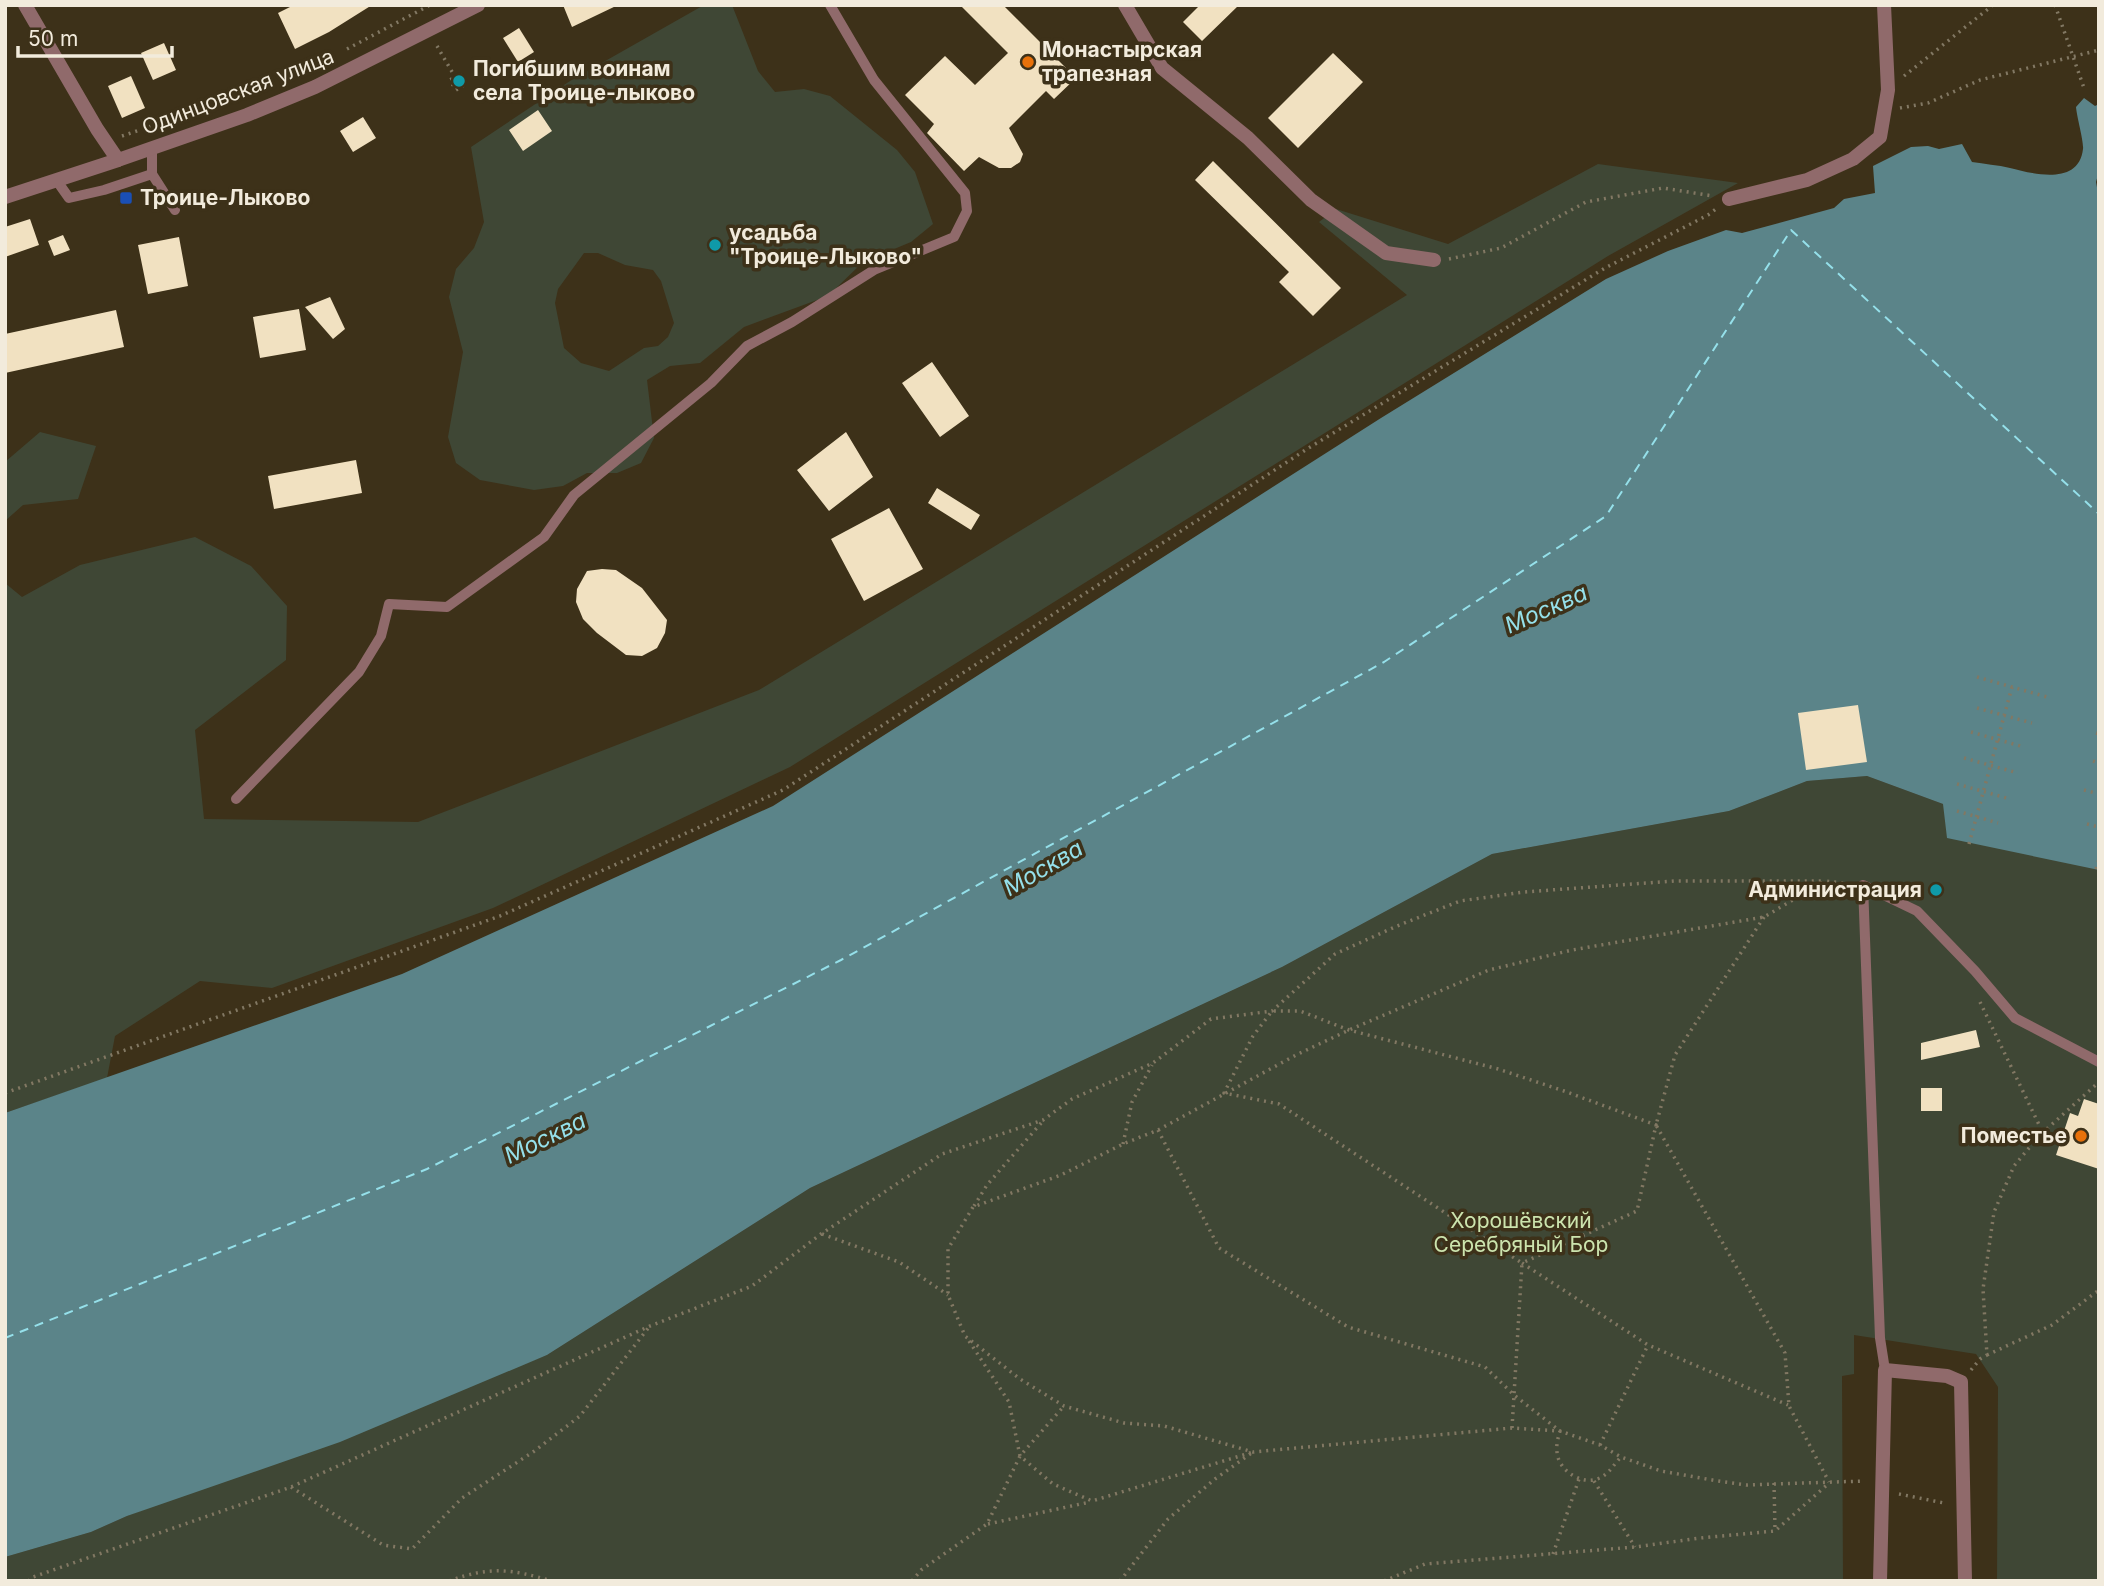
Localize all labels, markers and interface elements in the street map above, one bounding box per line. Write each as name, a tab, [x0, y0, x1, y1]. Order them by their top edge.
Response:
scale bar	[18, 14, 172, 58]
text: 50 m	[28, 26, 78, 51]
place label: Монастырская трапезная	[1042, 37, 1202, 86]
street label: Одинцовская улица	[138, 43, 337, 140]
marker: Монастырская трапезная	[1020, 54, 1036, 70]
place label: Погибшим воинам села Троице-лыково	[473, 56, 695, 105]
marker: Погибшим воинам села Троице-лыково	[451, 73, 467, 89]
place label: Троице-Лыково	[140, 185, 311, 210]
marker: Троице-Лыково	[118, 190, 134, 206]
place label: усадьба "Троице-Лыково"	[729, 220, 922, 269]
marker: усадьба "Троице-Лыково"	[707, 237, 723, 253]
water label: Москва	[1500, 578, 1592, 640]
water label: Москва	[998, 834, 1088, 902]
place label: Администрация	[1748, 877, 1922, 902]
marker: Администрация	[1928, 882, 1944, 898]
water label: Москва	[500, 1106, 590, 1170]
place label: Поместье	[1961, 1123, 2067, 1148]
marker: Поместье	[2073, 1128, 2089, 1144]
park label: Хорошёвский Серебряный Бор	[1434, 1208, 1608, 1257]

